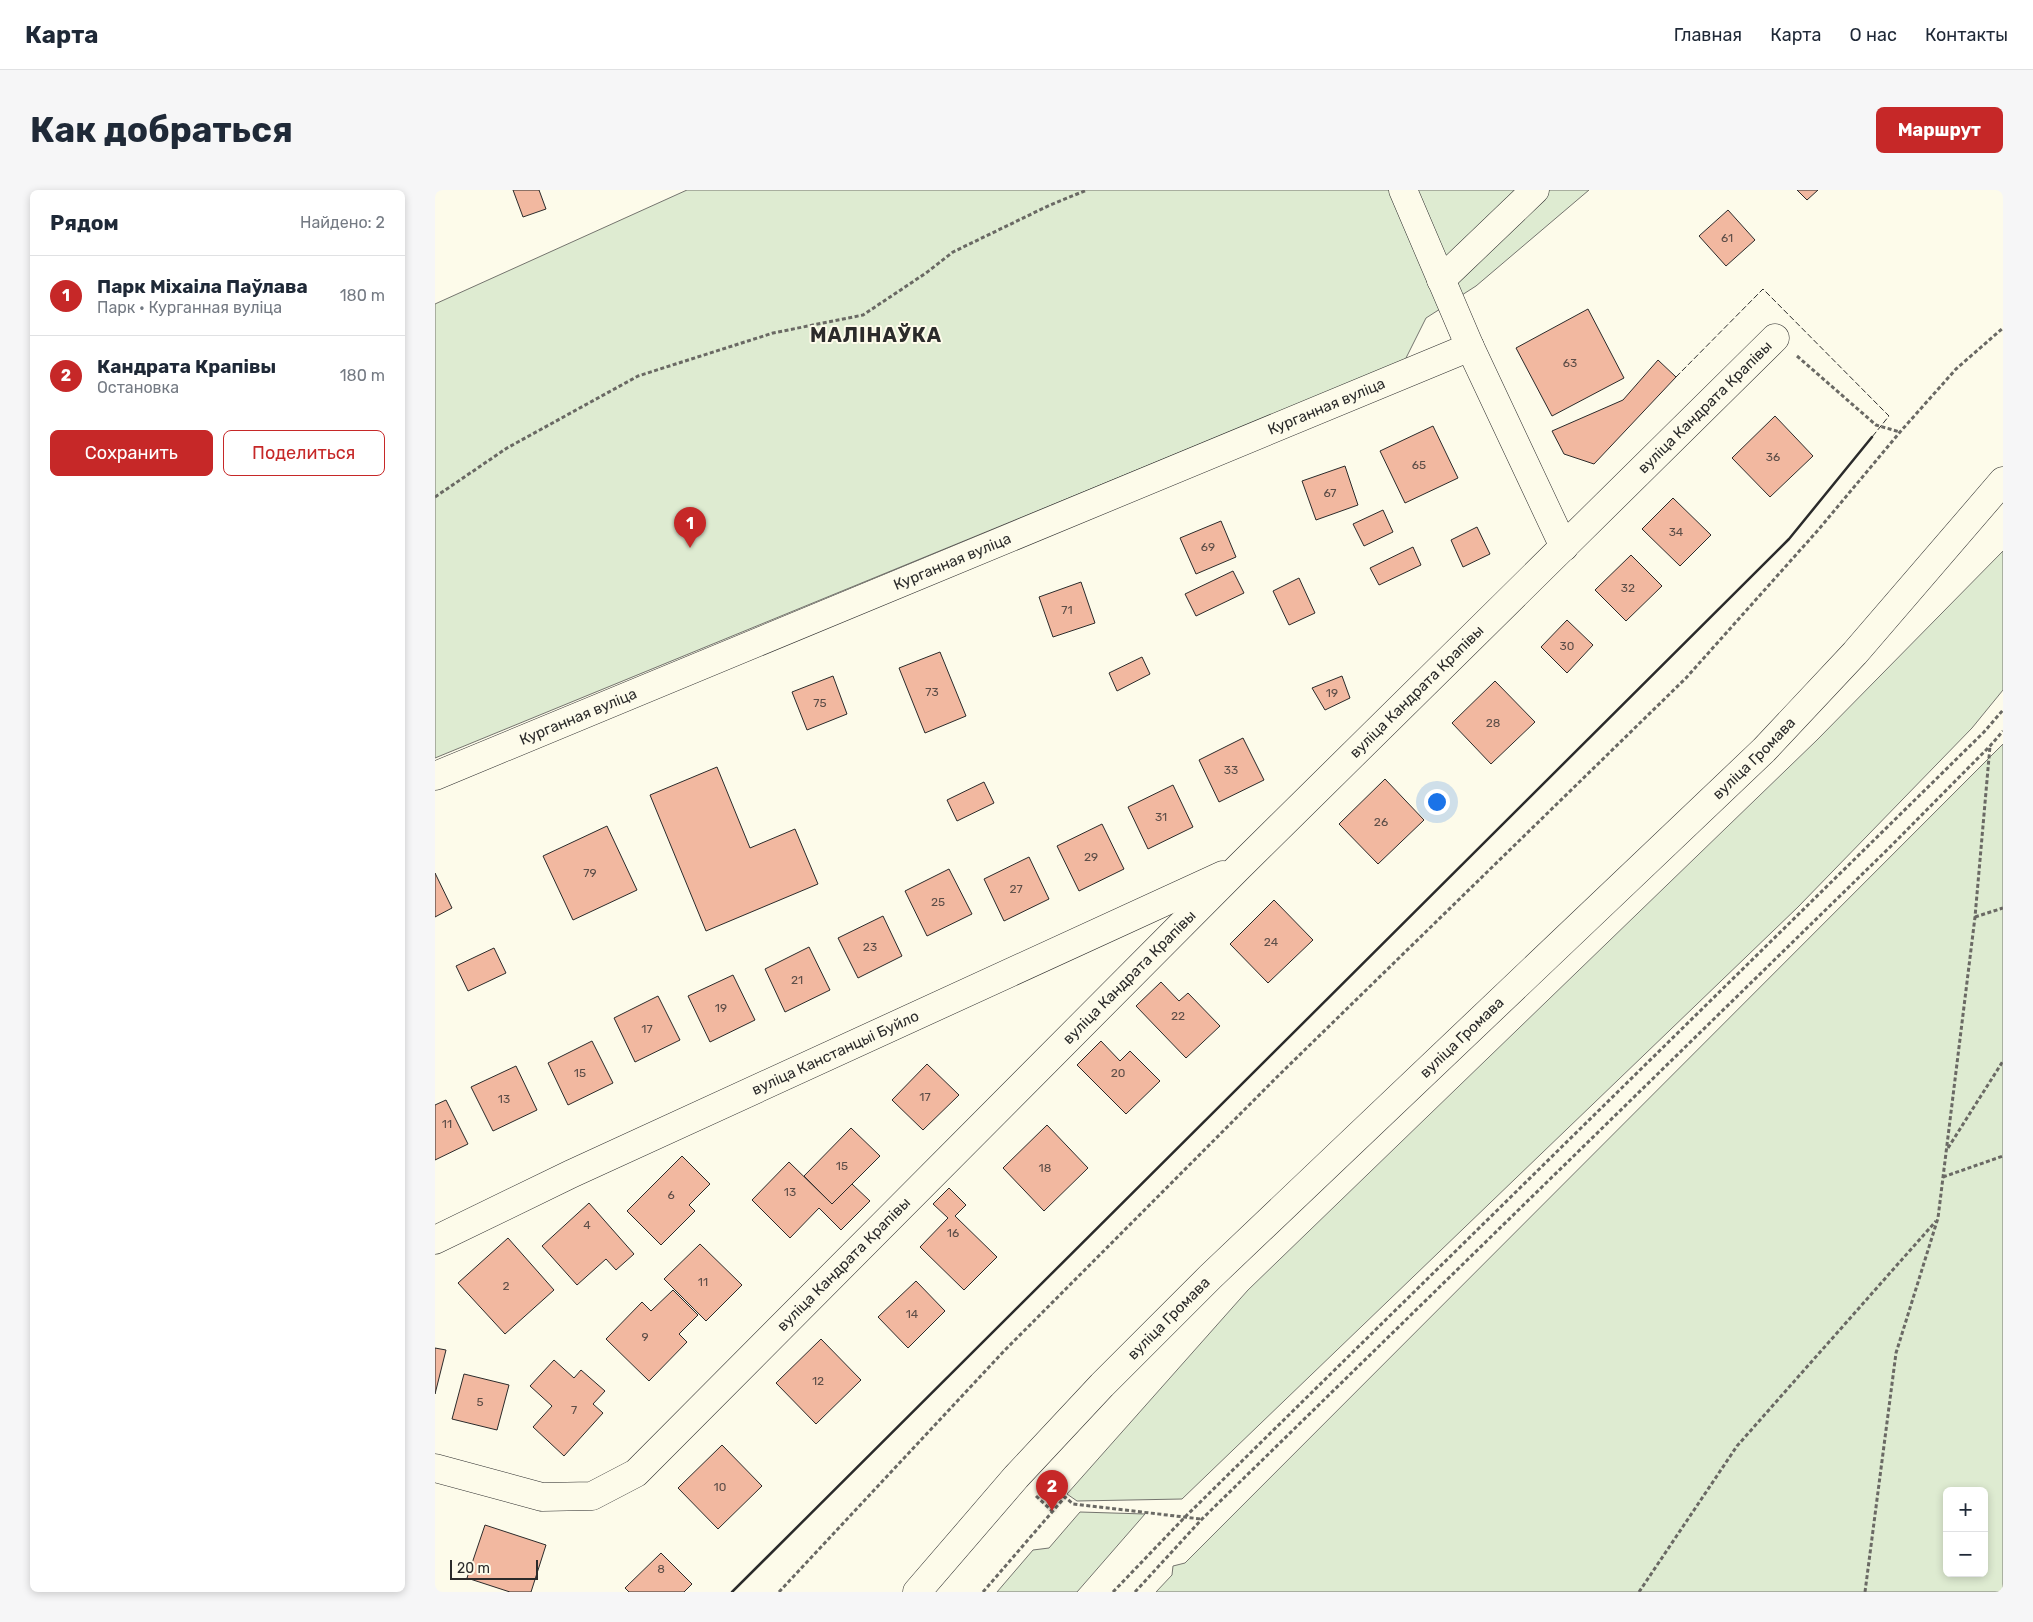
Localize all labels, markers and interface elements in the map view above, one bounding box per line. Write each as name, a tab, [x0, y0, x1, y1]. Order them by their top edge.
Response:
text: Карта	[25, 21, 98, 49]
text: Главная	[1674, 24, 1742, 46]
text: Карта	[1770, 24, 1822, 46]
text: О нас	[1850, 24, 1897, 46]
text: Контакты	[1925, 24, 2008, 46]
button: Маршрут	[1876, 107, 2003, 153]
text: Как добраться	[30, 109, 293, 151]
text: Рядом	[50, 210, 119, 235]
text: Найдено: 2	[300, 213, 385, 232]
house number: 61	[1721, 231, 1733, 245]
text: Парк Міхаіла Паўлава	[97, 275, 308, 298]
text: 1	[62, 286, 70, 305]
text: 180 m	[340, 286, 385, 305]
text: Парк · Курганная вуліца	[97, 298, 282, 317]
district label: МАЛІНАЎКА	[810, 323, 942, 347]
street label: вуліца Кандрата Крапівы	[1634, 337, 1776, 477]
text: Кандрата Крапівы	[97, 355, 276, 378]
house number: 63	[1563, 356, 1577, 370]
text: 2	[61, 366, 71, 385]
text: 180 m	[340, 366, 385, 385]
street label: Курганная вуліца	[1265, 374, 1388, 439]
text: Остановка	[97, 378, 179, 397]
button: Сохранить	[50, 430, 213, 476]
button: Поделиться	[223, 430, 385, 476]
house number: 36	[1766, 450, 1780, 464]
house number: 65	[1412, 458, 1426, 472]
house number: 67	[1323, 486, 1337, 500]
pin: 1	[674, 507, 706, 548]
house number: 34	[1669, 525, 1684, 539]
street label: Курганная вуліца	[891, 529, 1014, 594]
house number: 69	[1201, 540, 1215, 554]
house number: 32	[1621, 581, 1635, 595]
house number: 71	[1061, 603, 1073, 617]
street label: вуліца Кандрата Крапівы	[1346, 622, 1487, 762]
house number: 30	[1560, 639, 1574, 653]
street label: Курганная вуліца	[517, 684, 640, 749]
house number: 73	[925, 685, 939, 699]
house number: 19	[1326, 686, 1338, 700]
house number: 75	[813, 696, 827, 710]
street label: вуліца Громава	[1709, 714, 1799, 803]
house number: 28	[1486, 716, 1500, 730]
house number: 33	[1224, 763, 1238, 777]
your location	[1424, 789, 1450, 815]
house number: 31	[1155, 810, 1167, 824]
house number: 26	[1374, 815, 1388, 829]
house number: 29	[1084, 850, 1098, 864]
house number: 79	[583, 866, 597, 880]
house number: 27	[1009, 882, 1023, 896]
house number: 25	[931, 895, 945, 909]
street label: вуліца Кандрата Крапівы	[1059, 907, 1200, 1048]
house number: 24	[1264, 935, 1279, 949]
house number: 23	[863, 940, 877, 954]
house number: 21	[791, 973, 803, 987]
street label: вуліца Громава	[1416, 993, 1508, 1082]
house number: 19	[715, 1001, 727, 1015]
street label: вуліца Канстанцыі Буйло	[749, 1007, 922, 1099]
house number: 22	[1171, 1009, 1185, 1023]
house number: 17	[641, 1022, 653, 1036]
house number: 15	[574, 1066, 586, 1080]
house number: 20	[1111, 1066, 1125, 1080]
house number: 17	[919, 1090, 931, 1104]
house number: 13	[498, 1092, 510, 1106]
house number: 11	[442, 1117, 452, 1131]
house number: 15	[836, 1159, 848, 1173]
house number: 18	[1039, 1161, 1051, 1175]
house number: 13	[784, 1185, 796, 1199]
house number: 6	[667, 1188, 675, 1202]
street label: вуліца Кандрата Крапівы	[773, 1194, 914, 1335]
house number: 4	[583, 1218, 591, 1232]
house number: 16	[947, 1226, 959, 1240]
street label: вуліца Громава	[1124, 1273, 1214, 1363]
house number: 11	[698, 1275, 708, 1289]
house number: 2	[502, 1279, 510, 1293]
house number: 14	[906, 1307, 919, 1321]
house number: 9	[641, 1330, 649, 1344]
house number: 12	[812, 1374, 824, 1388]
house number: 5	[476, 1395, 484, 1409]
house number: 7	[571, 1403, 577, 1417]
pin: 2	[1036, 1470, 1068, 1511]
house number: 10	[714, 1480, 726, 1494]
map controls	[1943, 1487, 1988, 1577]
button: +	[1943, 1487, 1988, 1532]
button: −	[1943, 1532, 1988, 1577]
scale bar	[450, 1557, 537, 1580]
text: 20 m	[457, 1560, 490, 1577]
house number: 8	[657, 1562, 665, 1576]

